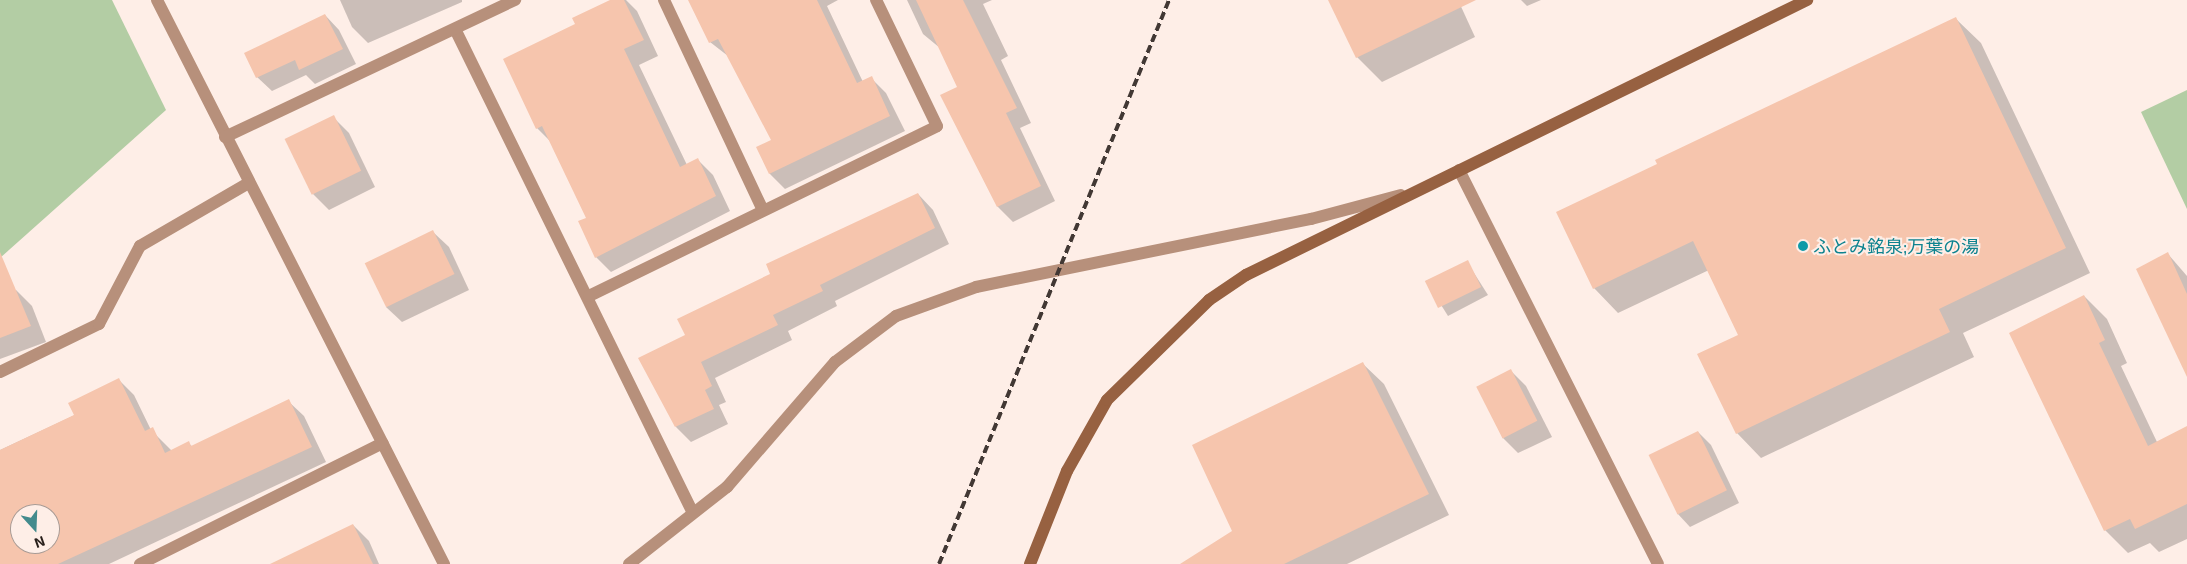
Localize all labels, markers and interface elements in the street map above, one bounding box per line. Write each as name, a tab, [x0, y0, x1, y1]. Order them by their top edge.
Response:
place label: ふとみ銘泉;万葉の湯	[1813, 235, 1979, 257]
marker: ふとみ銘泉;万葉の湯	[1797, 240, 1809, 252]
north arrow	[10, 504, 60, 554]
text: N	[32, 533, 48, 552]

